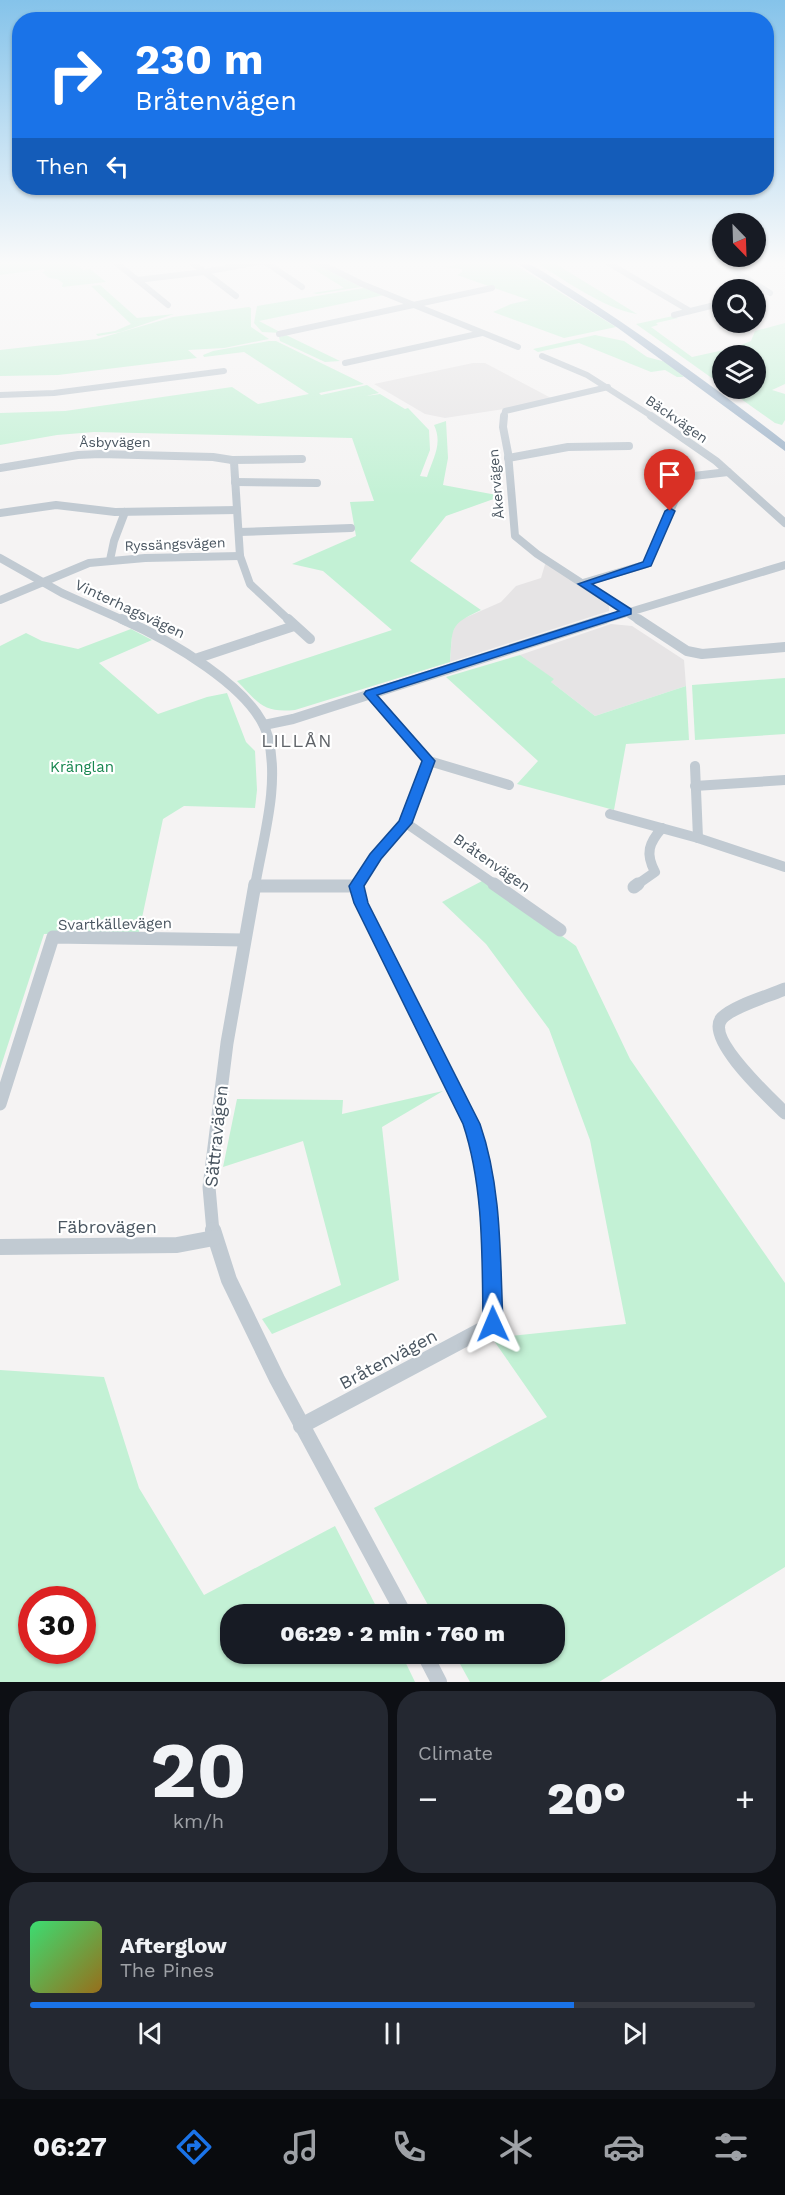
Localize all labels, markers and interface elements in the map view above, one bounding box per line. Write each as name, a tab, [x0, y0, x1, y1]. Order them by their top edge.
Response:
text: 230 m	[135, 35, 264, 84]
icon: right	[36, 36, 114, 114]
text: Bråtenvägen	[135, 85, 297, 117]
icon: left	[101, 150, 134, 183]
text: Then	[36, 154, 89, 179]
north arrow	[712, 213, 766, 267]
map controls	[712, 213, 766, 399]
button: search	[712, 279, 766, 333]
button: layers	[712, 345, 766, 399]
street label: Bäckvägen	[643, 392, 711, 446]
street label: Åsbyvägen	[79, 434, 151, 450]
street label: Åkervägen	[485, 448, 507, 520]
pin	[644, 449, 695, 511]
icon: arrive	[653, 458, 686, 491]
street label: Ryssängsvägen	[124, 534, 226, 554]
street label: Vinterhagsvägen	[72, 576, 188, 642]
district label: LILLÅN	[261, 730, 333, 751]
park label: Kränglan	[50, 758, 114, 776]
street label: Bråtenvägen	[450, 830, 534, 896]
street label: Svartkällevägen	[58, 914, 172, 934]
street label: Sättravägen	[200, 1084, 232, 1188]
street label: Fäbrovägen	[57, 1216, 157, 1237]
position arrow	[461, 1292, 525, 1356]
street label: Bråtenvägen	[335, 1324, 441, 1394]
speed limit sign: 30	[18, 1586, 96, 1664]
text: 06:29 · 2 min · 760 m	[280, 1621, 505, 1646]
text: 20	[150, 1724, 247, 1816]
text: Climate	[418, 1741, 493, 1765]
text: 20°	[547, 1772, 626, 1825]
text: −	[418, 1779, 438, 1818]
text: +	[735, 1779, 755, 1818]
text: km/h	[173, 1809, 224, 1833]
text: Afterglow	[120, 1933, 227, 1958]
text: The Pines	[120, 1958, 214, 1982]
icon: previous	[134, 2017, 167, 2050]
icon: pause	[376, 2017, 409, 2050]
icon: next	[618, 2017, 651, 2050]
icon: directions	[173, 2126, 215, 2168]
icon: music	[280, 2126, 322, 2168]
icon: phone	[388, 2126, 430, 2168]
icon: climate	[495, 2126, 537, 2168]
icon: car	[603, 2126, 645, 2168]
icon: filters	[710, 2126, 752, 2168]
text: 06:27	[33, 2131, 107, 2163]

